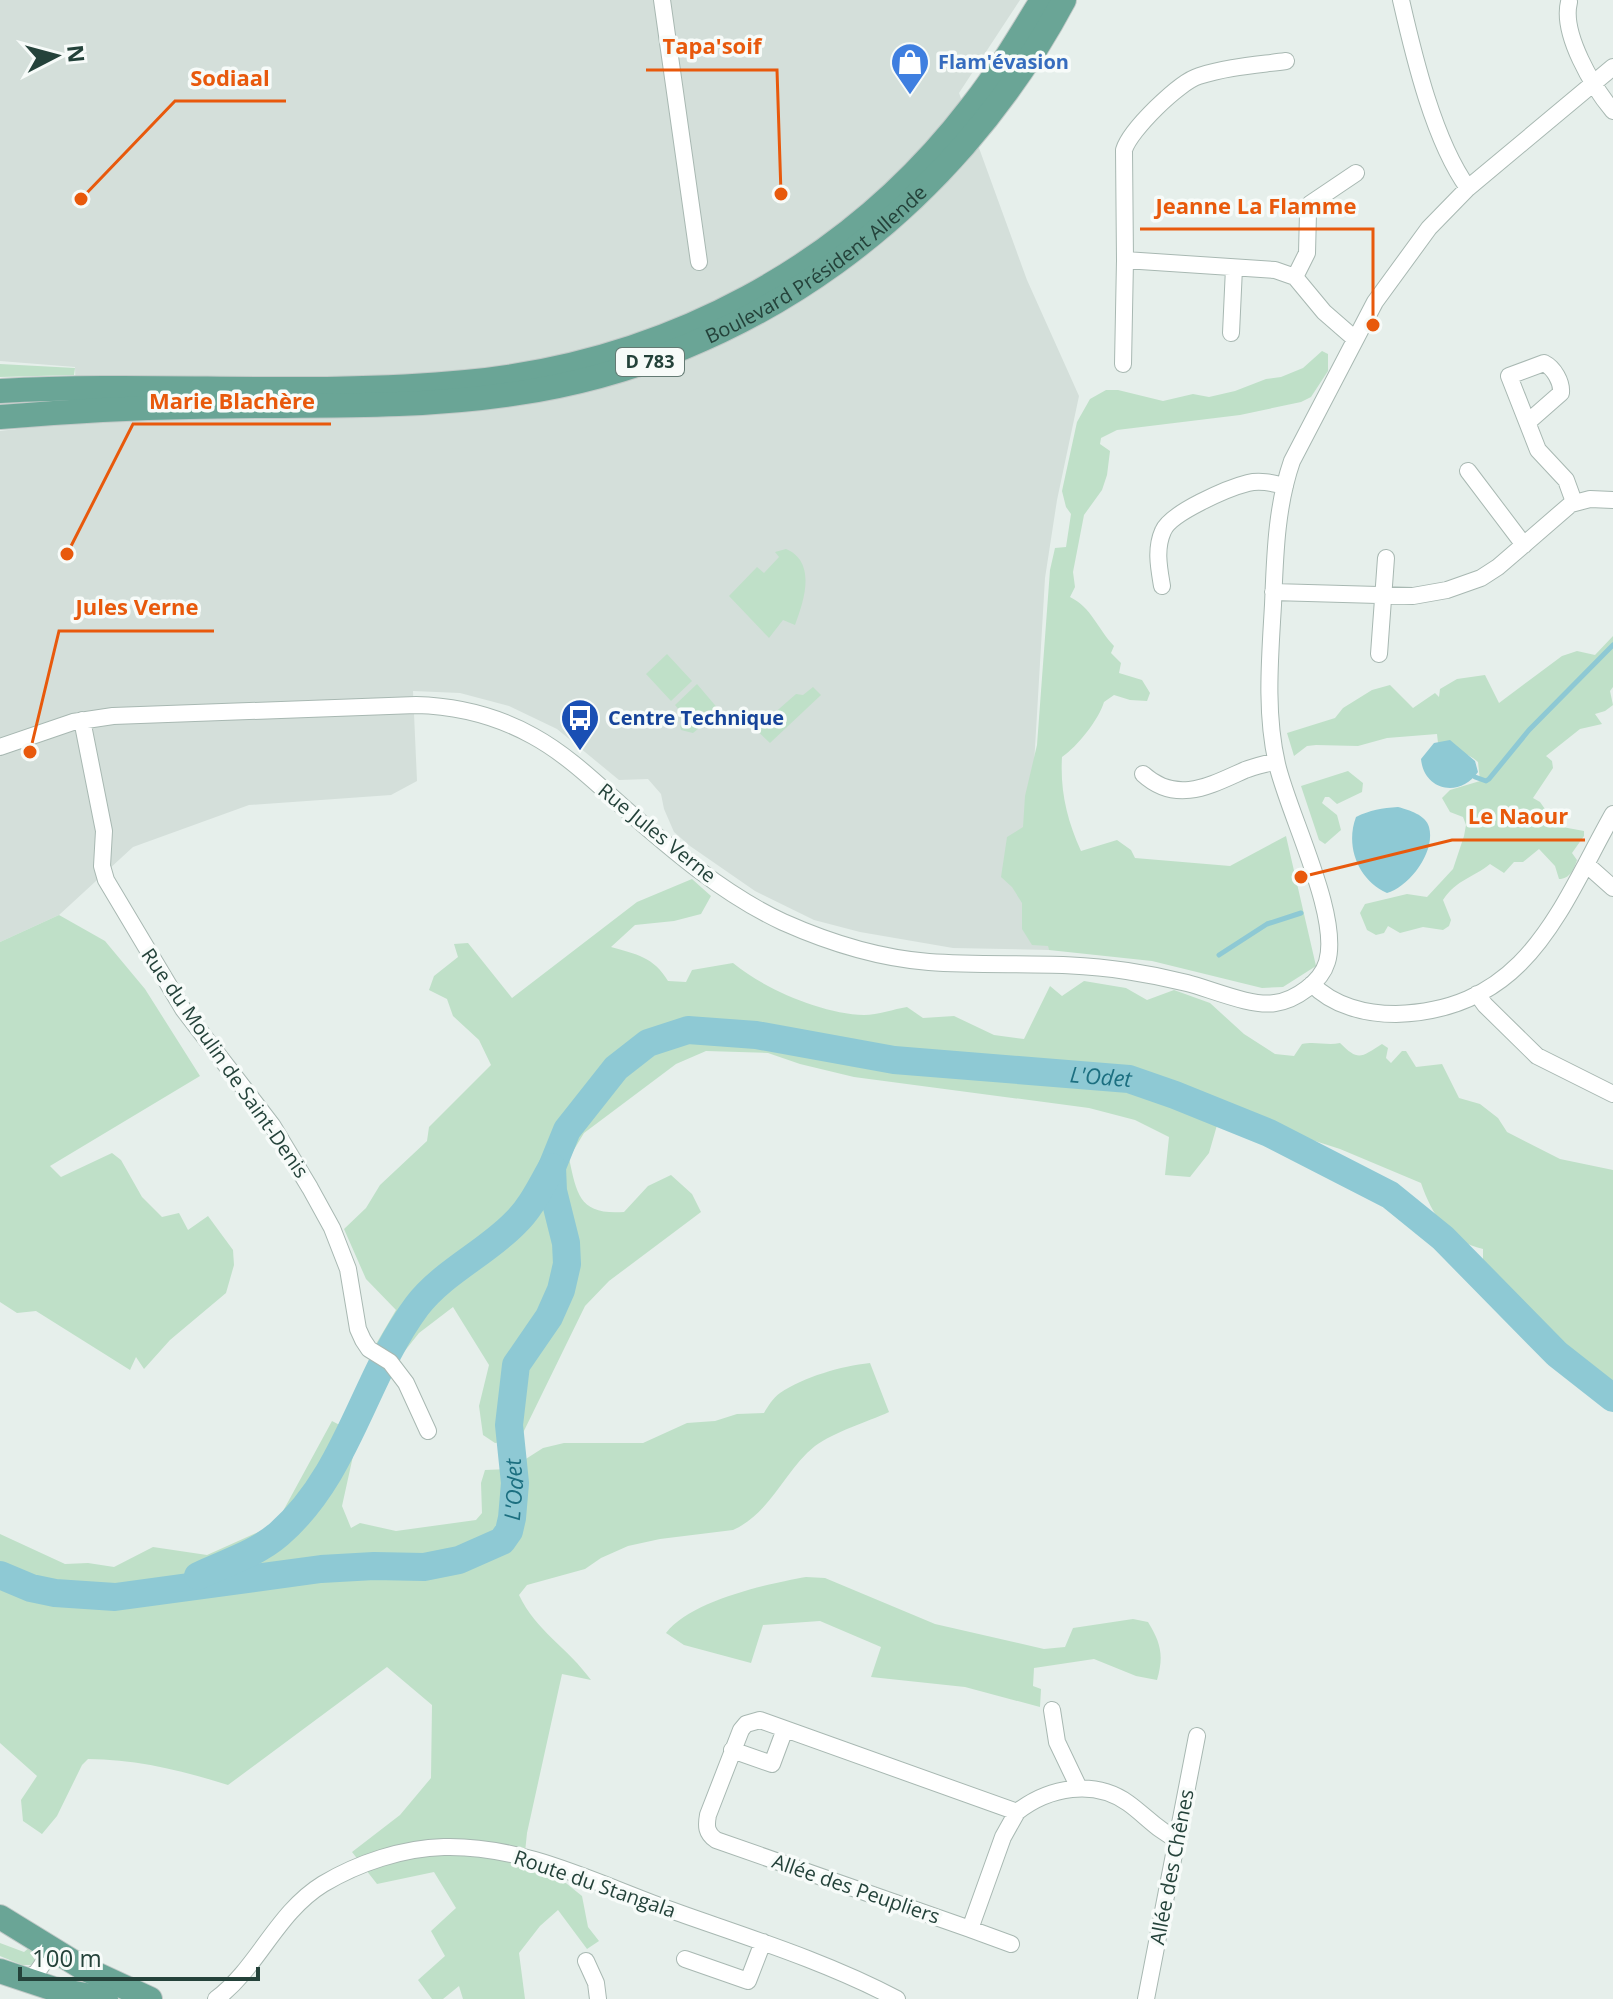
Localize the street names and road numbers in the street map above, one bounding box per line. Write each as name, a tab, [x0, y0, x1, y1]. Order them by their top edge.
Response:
street label: Boulevard Président Allende	[701, 179, 932, 350]
road number: D 783	[616, 348, 684, 376]
street label: Rue Jules Verne	[593, 777, 722, 889]
street label: Rue du Moulin de Saint-Denis	[136, 942, 315, 1183]
street label: Allée des Chênes	[1143, 1787, 1200, 1947]
street label: Route du Stangala	[511, 1843, 680, 1924]
street label: Allée des Peupliers	[769, 1847, 943, 1930]

